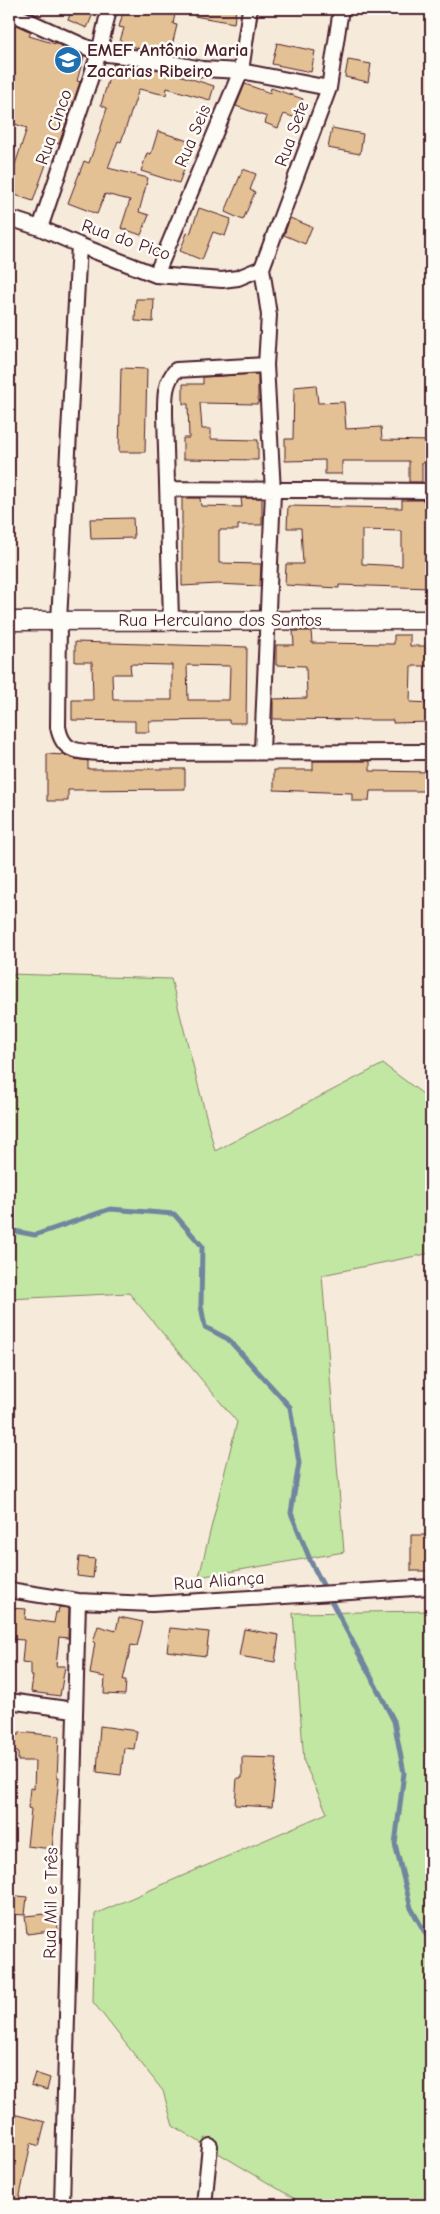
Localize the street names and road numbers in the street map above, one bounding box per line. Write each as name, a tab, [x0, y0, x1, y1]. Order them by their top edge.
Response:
street label: Rua Cinco	[31, 86, 77, 168]
street label: Rua Sete	[271, 99, 313, 169]
street label: Rua Seis	[170, 102, 216, 170]
street label: Rua do Pico	[79, 215, 173, 265]
street label: Rua Herculano dos Santos	[118, 610, 322, 631]
street label: Rua Aliança	[173, 1567, 265, 1595]
street label: Rua Mil e Três	[40, 1847, 62, 1959]

